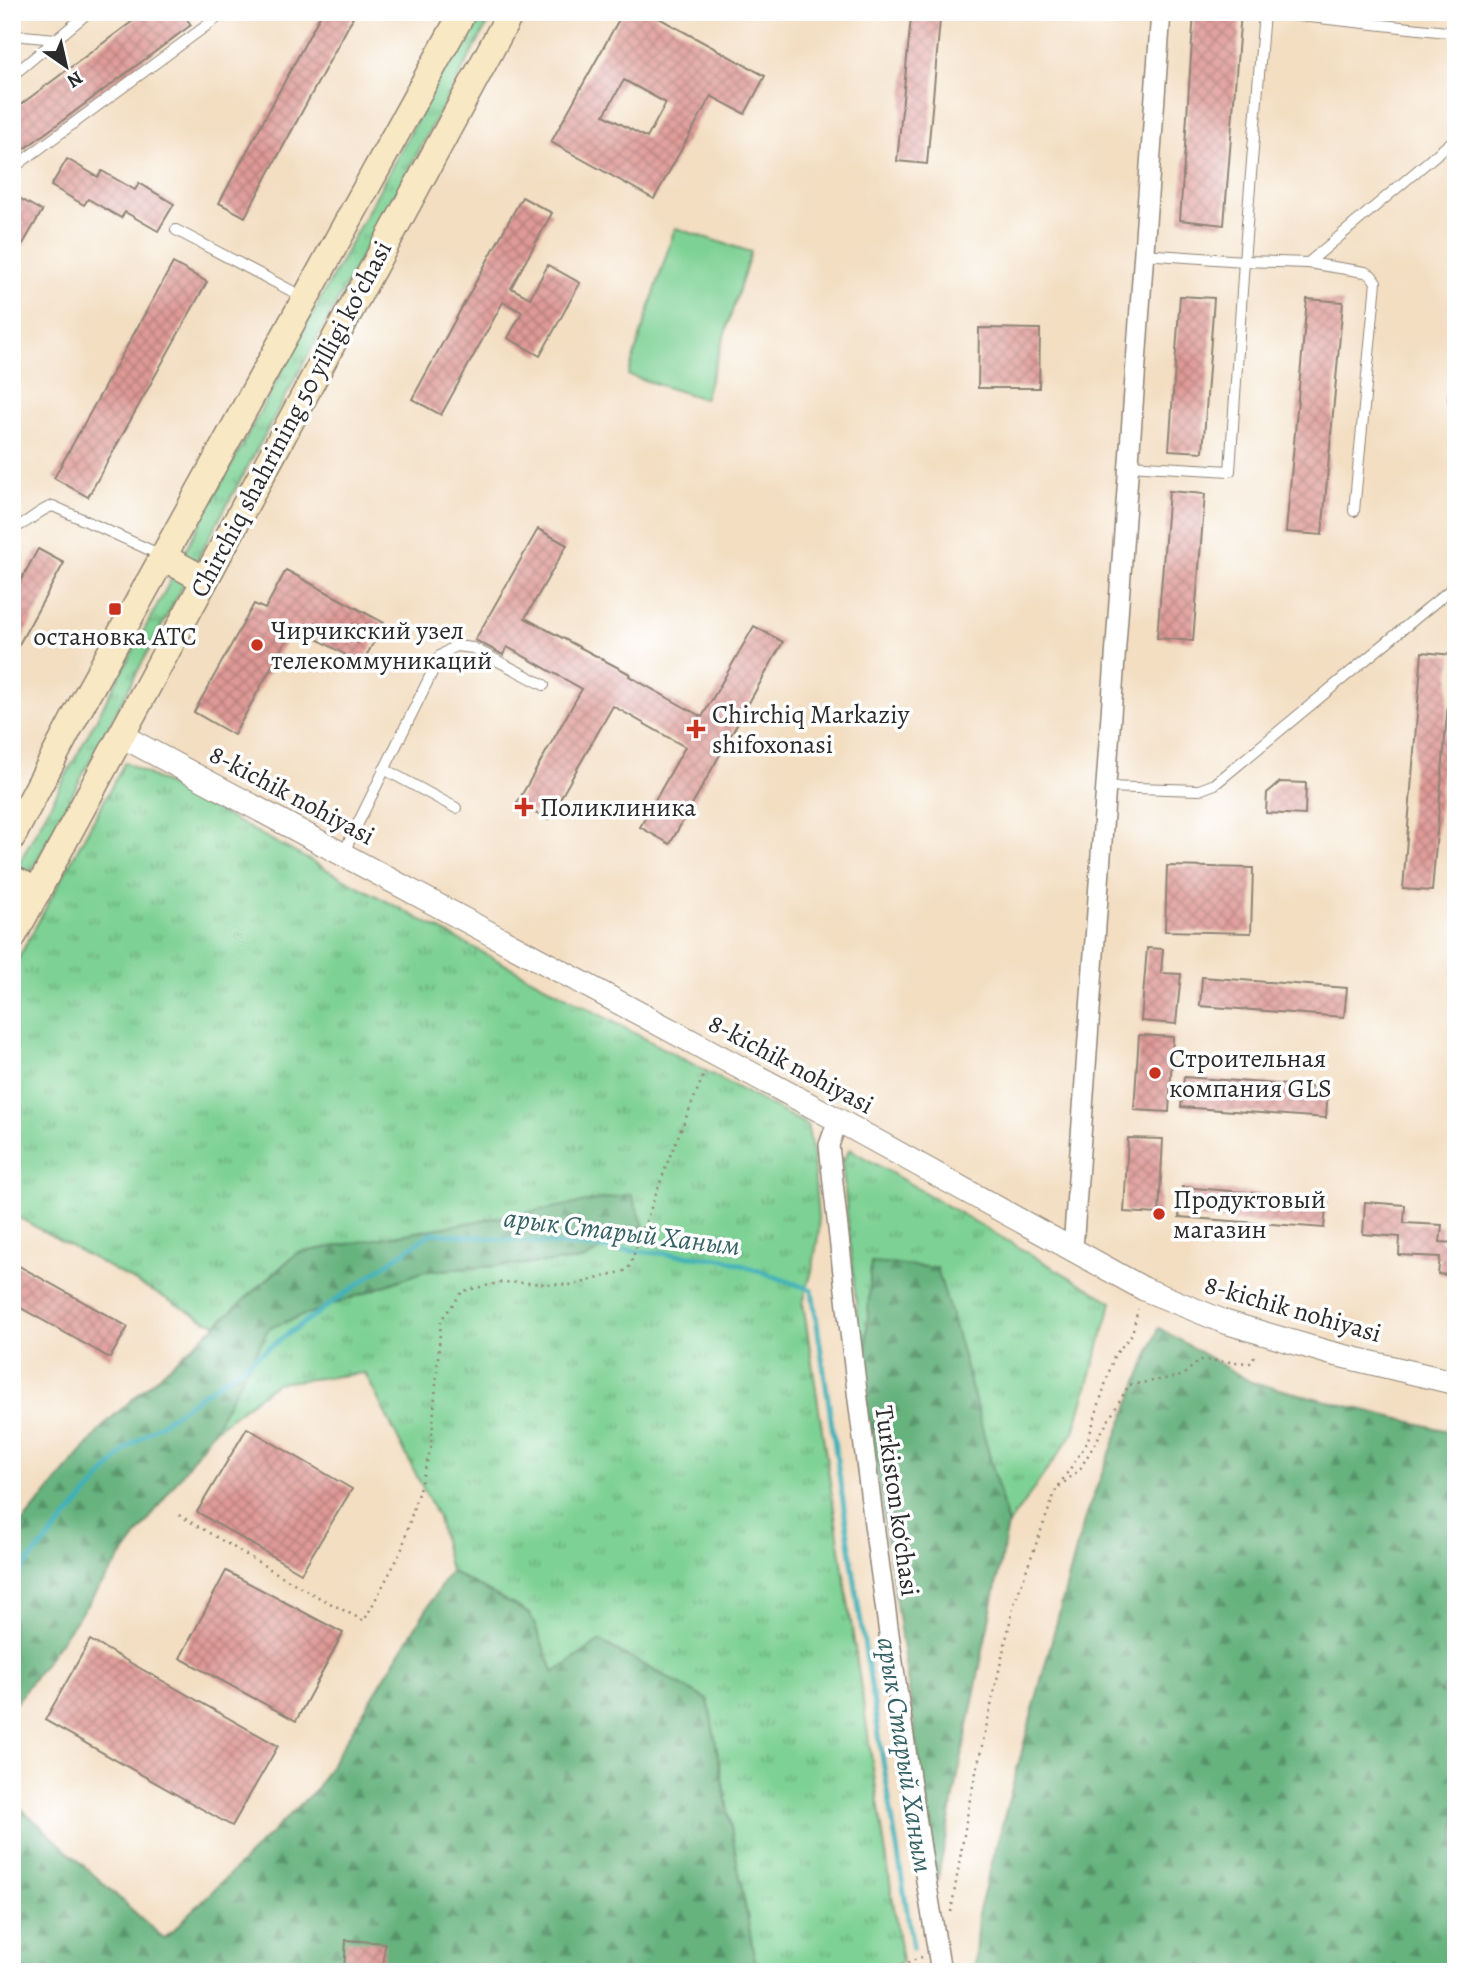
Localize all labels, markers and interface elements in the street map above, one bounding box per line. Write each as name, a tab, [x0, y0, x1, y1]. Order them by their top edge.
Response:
north arrow	[32, 32, 102, 102]
text: N	[62, 65, 88, 94]
street label: Chirchiq shahrining 50 yilligi koʻchasi	[182, 235, 400, 603]
marker: остановка АТС	[107, 601, 123, 617]
place label: Чирчикский узел телекоммуникаций	[271, 613, 492, 678]
place label: остановка АТС	[33, 619, 197, 654]
marker: Чирчикский узел телекоммуникаций	[249, 637, 265, 653]
place label: Chirchiq Markaziy shifoxonasi	[712, 697, 910, 762]
marker: Chirchiq Markaziy shifoxonasi	[686, 719, 706, 739]
street label: 8-kichik nohiyasi	[203, 737, 381, 853]
place label: Поликлиника	[540, 790, 696, 825]
marker: Поликлиника	[514, 797, 534, 817]
street label: 8-kichik nohiyasi	[702, 1006, 880, 1122]
place label: Строительная компания GLS	[1169, 1041, 1332, 1106]
marker: Строительная компания GLS	[1147, 1065, 1163, 1081]
place label: Продуктовый магазин	[1173, 1182, 1326, 1247]
water label: арык Старый Ханым	[502, 1199, 742, 1265]
marker: Продуктовый магазин	[1151, 1206, 1167, 1222]
street label: 8-kichik nohiyasi	[1200, 1267, 1386, 1351]
street label: Turkiston ko‘chasi	[866, 1403, 928, 1599]
water label: арык Старый Ханым	[868, 1635, 942, 1875]

